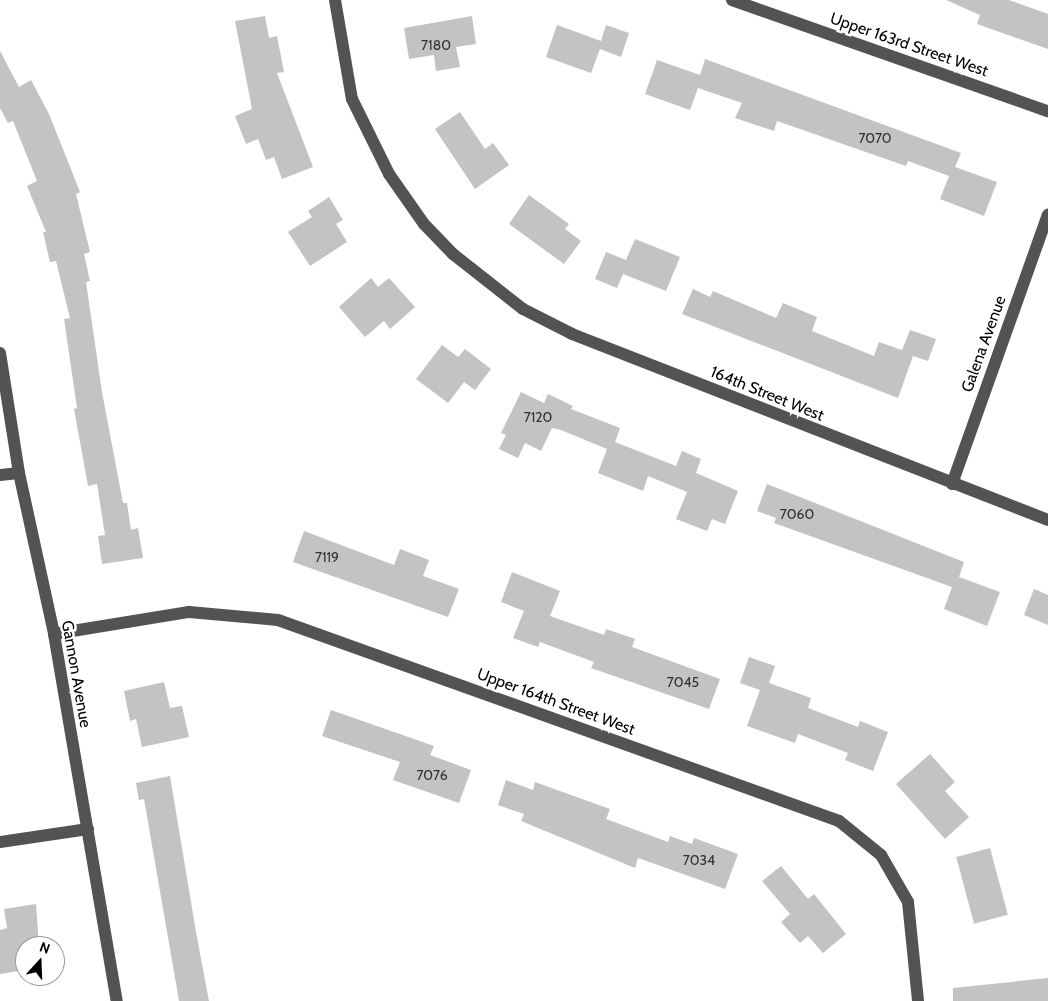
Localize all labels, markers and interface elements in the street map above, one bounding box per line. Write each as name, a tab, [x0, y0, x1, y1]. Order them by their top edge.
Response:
street label: Upper 163rd Street West	[828, 9, 990, 81]
house number: 7180	[421, 37, 451, 53]
house number: 7070	[858, 130, 892, 146]
street label: Galena Avenue	[958, 293, 1010, 395]
street label: 164th Street West	[707, 362, 827, 426]
house number: 7120	[524, 409, 552, 425]
house number: 7060	[780, 506, 814, 522]
house number: 7119	[315, 549, 339, 565]
street label: Gannon Avenue	[57, 619, 95, 729]
street label: Upper 164th Street West	[474, 664, 638, 740]
house number: 7045	[667, 674, 699, 690]
house number: 7076	[416, 767, 448, 783]
house number: 7034	[683, 852, 715, 868]
north arrow	[15, 936, 65, 986]
text: N	[37, 938, 53, 958]

